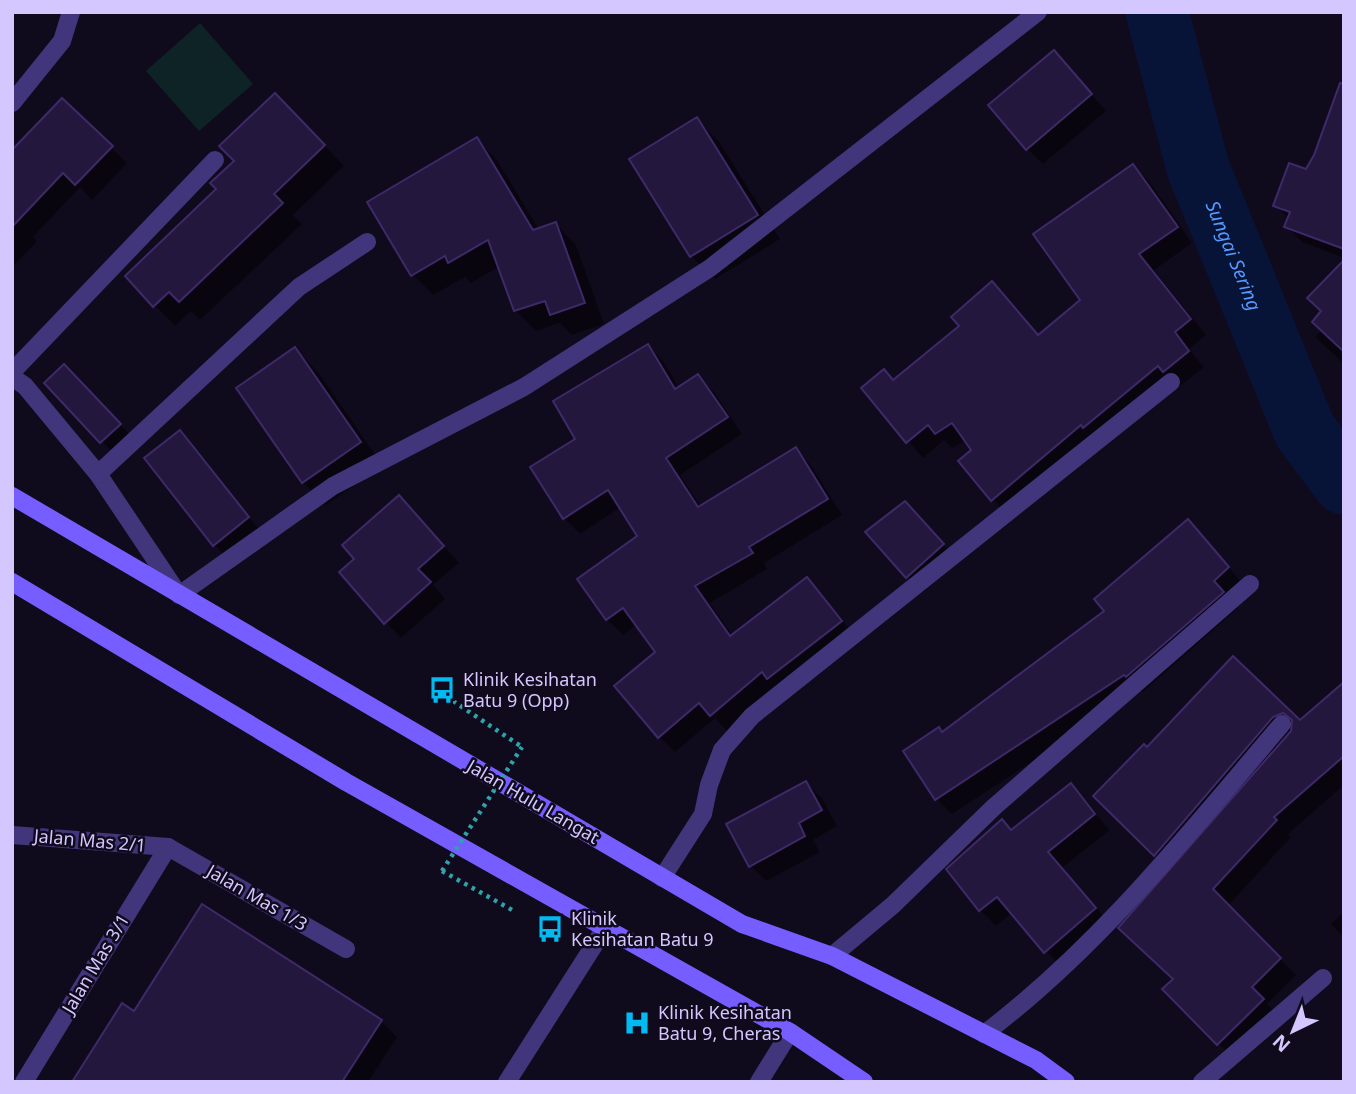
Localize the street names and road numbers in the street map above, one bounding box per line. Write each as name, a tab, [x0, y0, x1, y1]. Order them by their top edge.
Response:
street label: Jalan Hulu Langat	[461, 753, 604, 849]
street label: Jalan Mas 2/1	[31, 823, 147, 857]
street label: Jalan Mas 1/3	[201, 858, 312, 936]
street label: Jalan Mas 3/1	[55, 909, 134, 1020]

